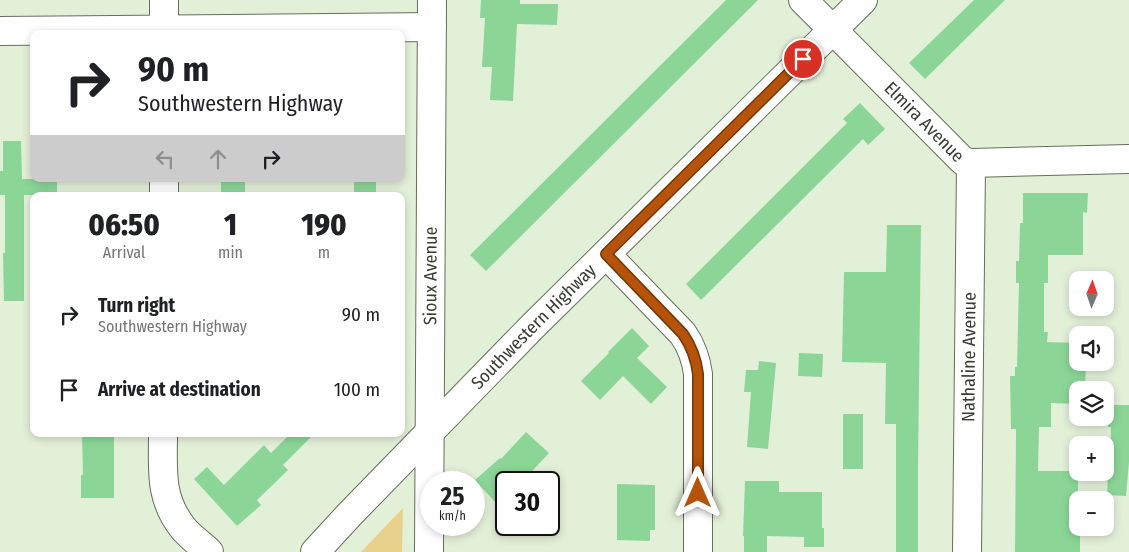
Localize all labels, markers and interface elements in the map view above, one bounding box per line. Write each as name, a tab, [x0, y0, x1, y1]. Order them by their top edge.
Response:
pin	[782, 38, 824, 80]
icon: arrive	[789, 45, 817, 73]
text: 90 m	[138, 48, 209, 90]
icon: right	[55, 50, 120, 115]
street label: Elmira Avenue	[880, 77, 969, 167]
text: Southwestern Highway	[138, 90, 343, 117]
icon: left	[151, 145, 179, 173]
icon: ahead	[204, 145, 232, 173]
icon: right	[257, 145, 285, 173]
text: 06:50	[88, 207, 160, 243]
text: 1	[224, 207, 237, 243]
text: 190	[301, 207, 347, 243]
street label: Sioux Avenue	[419, 227, 442, 325]
text: Arrival	[103, 243, 145, 262]
text: min	[218, 243, 243, 262]
text: m	[318, 243, 330, 262]
street label: Southwestern Highway	[467, 259, 600, 394]
north arrow	[1069, 271, 1114, 316]
map controls	[1069, 271, 1114, 536]
street label: Nathaline Avenue	[957, 292, 981, 422]
text: Turn right	[98, 294, 175, 317]
icon: right	[55, 301, 83, 329]
text: 90 m	[342, 303, 380, 326]
text: Southwestern Highway	[98, 317, 247, 336]
button: sound	[1069, 326, 1114, 371]
icon: arrive	[55, 376, 83, 404]
text: Arrive at destination	[98, 378, 261, 401]
text: 100 m	[334, 378, 380, 401]
button: layers	[1069, 381, 1114, 426]
button: +	[1069, 436, 1114, 481]
position arrow	[671, 466, 723, 518]
speed limit sign: 30	[495, 471, 560, 536]
text: 25	[441, 482, 464, 512]
button: −	[1069, 491, 1114, 536]
text: km/h	[439, 509, 466, 523]

